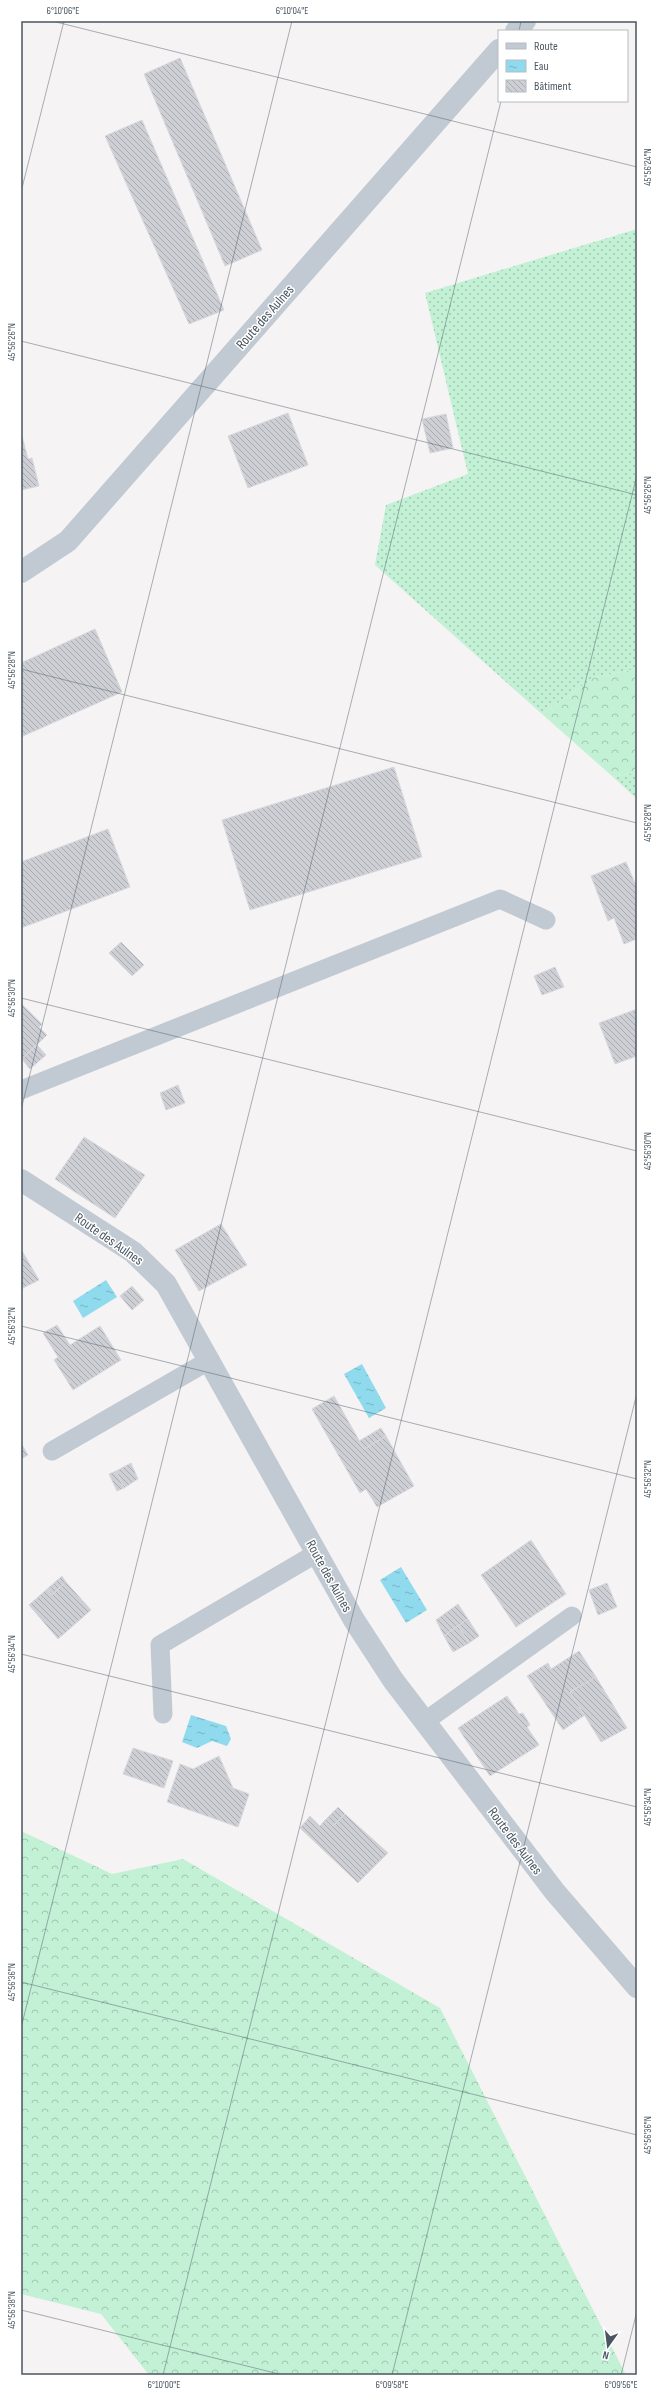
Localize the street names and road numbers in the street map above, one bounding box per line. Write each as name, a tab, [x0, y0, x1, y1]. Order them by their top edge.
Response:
street label: Route des Aulnes	[232, 281, 298, 353]
street label: Route des Aulnes	[71, 1209, 147, 1269]
street label: Route des Aulnes	[302, 1537, 356, 1615]
street label: Route des Aulnes	[484, 1804, 546, 1878]

